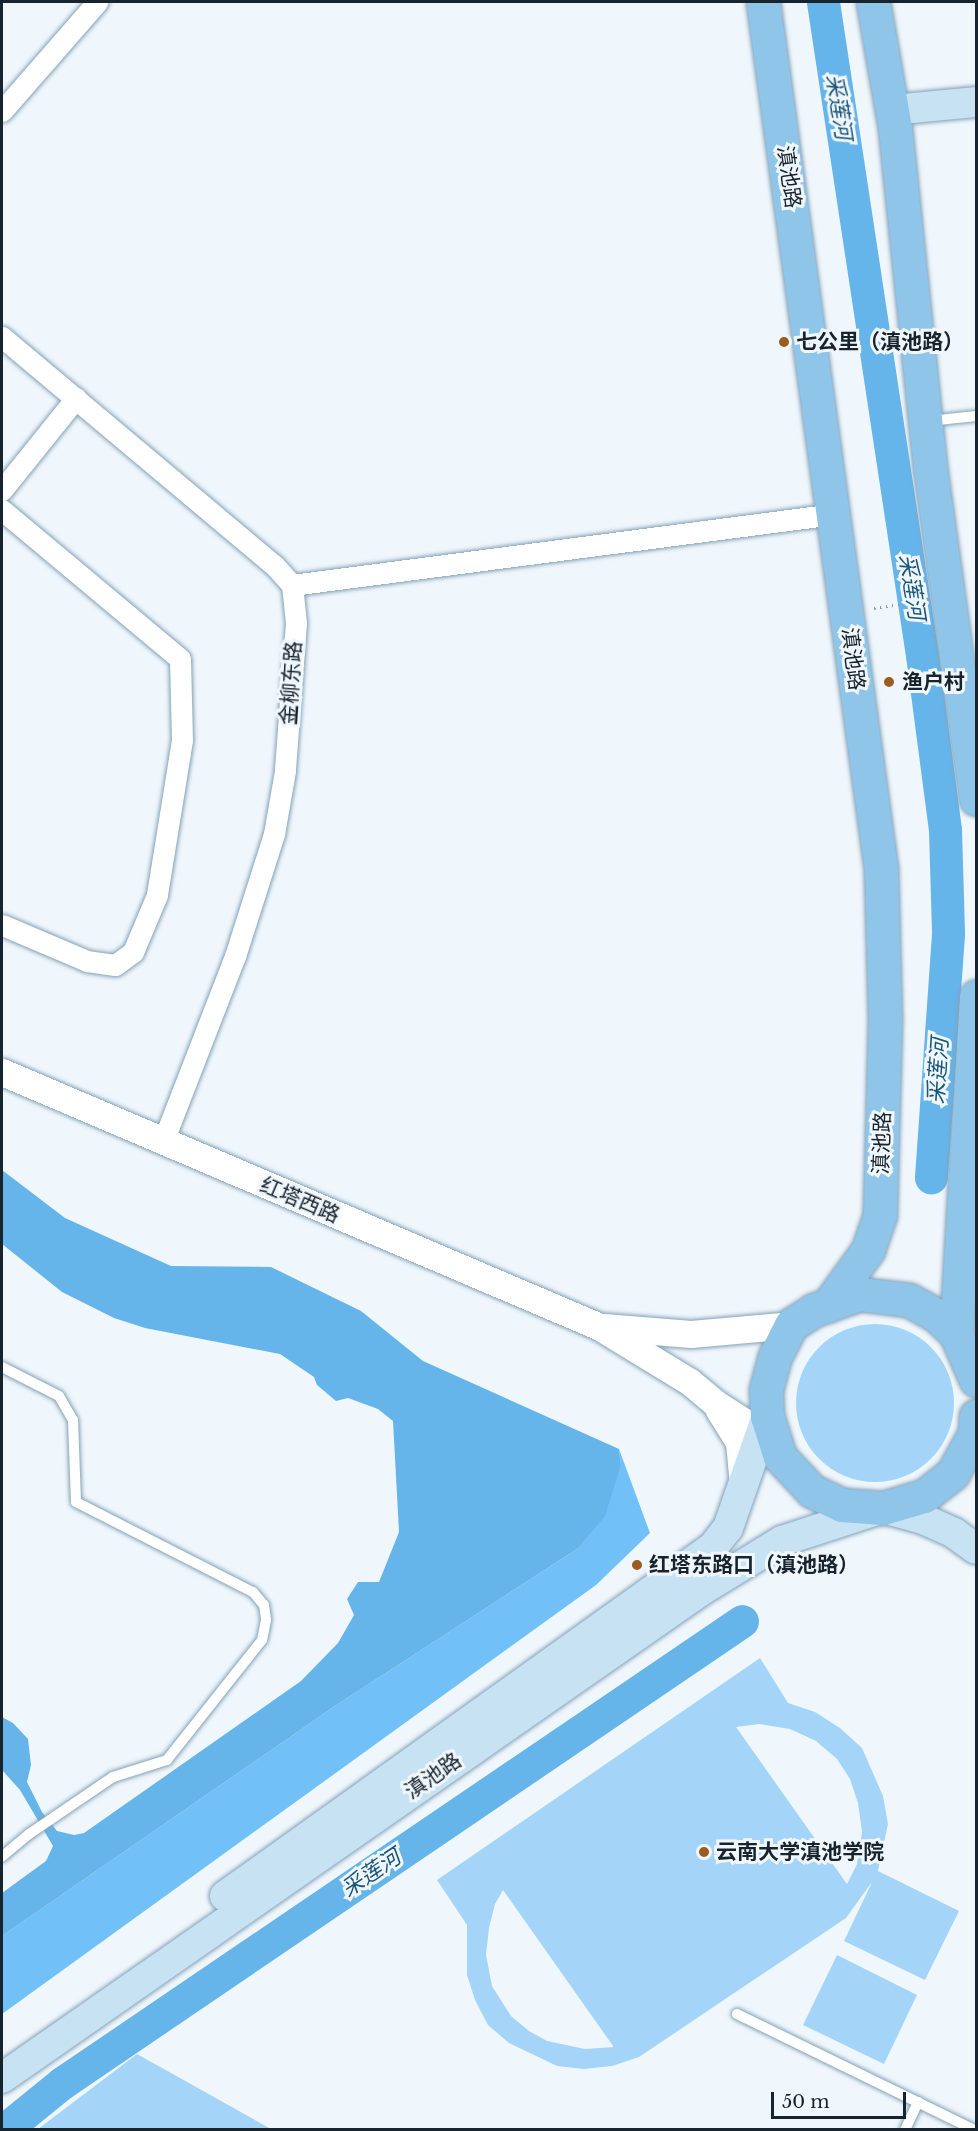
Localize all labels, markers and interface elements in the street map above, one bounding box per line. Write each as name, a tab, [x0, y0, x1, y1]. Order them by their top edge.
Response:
water label: 采莲河	[821, 72, 857, 142]
street label: 滇池路	[772, 144, 806, 210]
place label: 七公里（滇池路）	[796, 329, 964, 355]
marker: 七公里（滇池路）	[777, 335, 791, 349]
water label: 采莲河	[894, 552, 930, 622]
street label: 滇池路	[837, 626, 869, 692]
street label: 金柳东路	[276, 640, 306, 726]
place label: 渔户村	[902, 669, 965, 695]
marker: 渔户村	[880, 673, 898, 691]
water label: 采莲河	[923, 1037, 953, 1105]
street label: 滇池路	[868, 1111, 896, 1175]
street label: 红塔西路	[256, 1172, 344, 1228]
place label: 红塔东路口（滇池路）	[649, 1552, 859, 1578]
marker: 红塔东路口（滇池路）	[630, 1558, 644, 1572]
street label: 滇池路	[400, 1748, 466, 1804]
place label: 云南大学滇池学院	[716, 1839, 884, 1865]
water label: 采莲河	[336, 1844, 406, 1902]
marker: 云南大学滇池学院	[697, 1845, 711, 1859]
scale bar	[774, 2080, 909, 2118]
text: 50 m	[782, 2091, 830, 2113]

